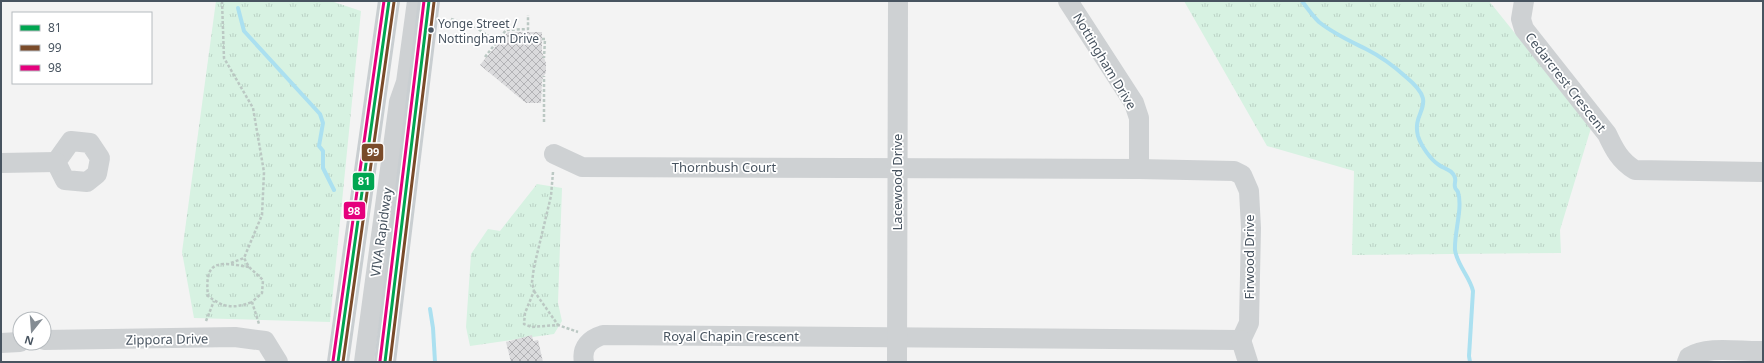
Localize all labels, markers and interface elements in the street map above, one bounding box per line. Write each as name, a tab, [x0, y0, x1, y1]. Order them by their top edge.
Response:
street label: Nottingham Drive	[1069, 9, 1141, 113]
legend	[12, 12, 152, 84]
place label: Yonge Street / Nottingham Drive	[438, 15, 539, 47]
text: 81	[48, 19, 62, 36]
marker: Yonge Street / Nottingham Drive	[426, 25, 436, 35]
street label: Cedarcrest Crescent	[1521, 28, 1611, 136]
text: 99	[48, 39, 62, 56]
text: 98	[48, 59, 62, 76]
street label: Lacewood Drive	[888, 134, 906, 230]
line badge: 99	[361, 143, 384, 162]
text: 99	[367, 144, 379, 159]
street label: Thornbush Court	[672, 158, 776, 176]
line badge: 81	[352, 172, 375, 191]
text: 81	[358, 173, 370, 188]
street label: VIVA Rapidway	[366, 186, 396, 278]
line badge: 98	[343, 201, 366, 220]
text: 98	[348, 203, 360, 218]
street label: Firwood Drive	[1240, 215, 1258, 299]
north arrow	[12, 311, 52, 351]
street label: Royal Chapin Crescent	[663, 327, 799, 345]
street label: Zippora Drive	[126, 329, 208, 349]
text: N	[22, 333, 35, 350]

